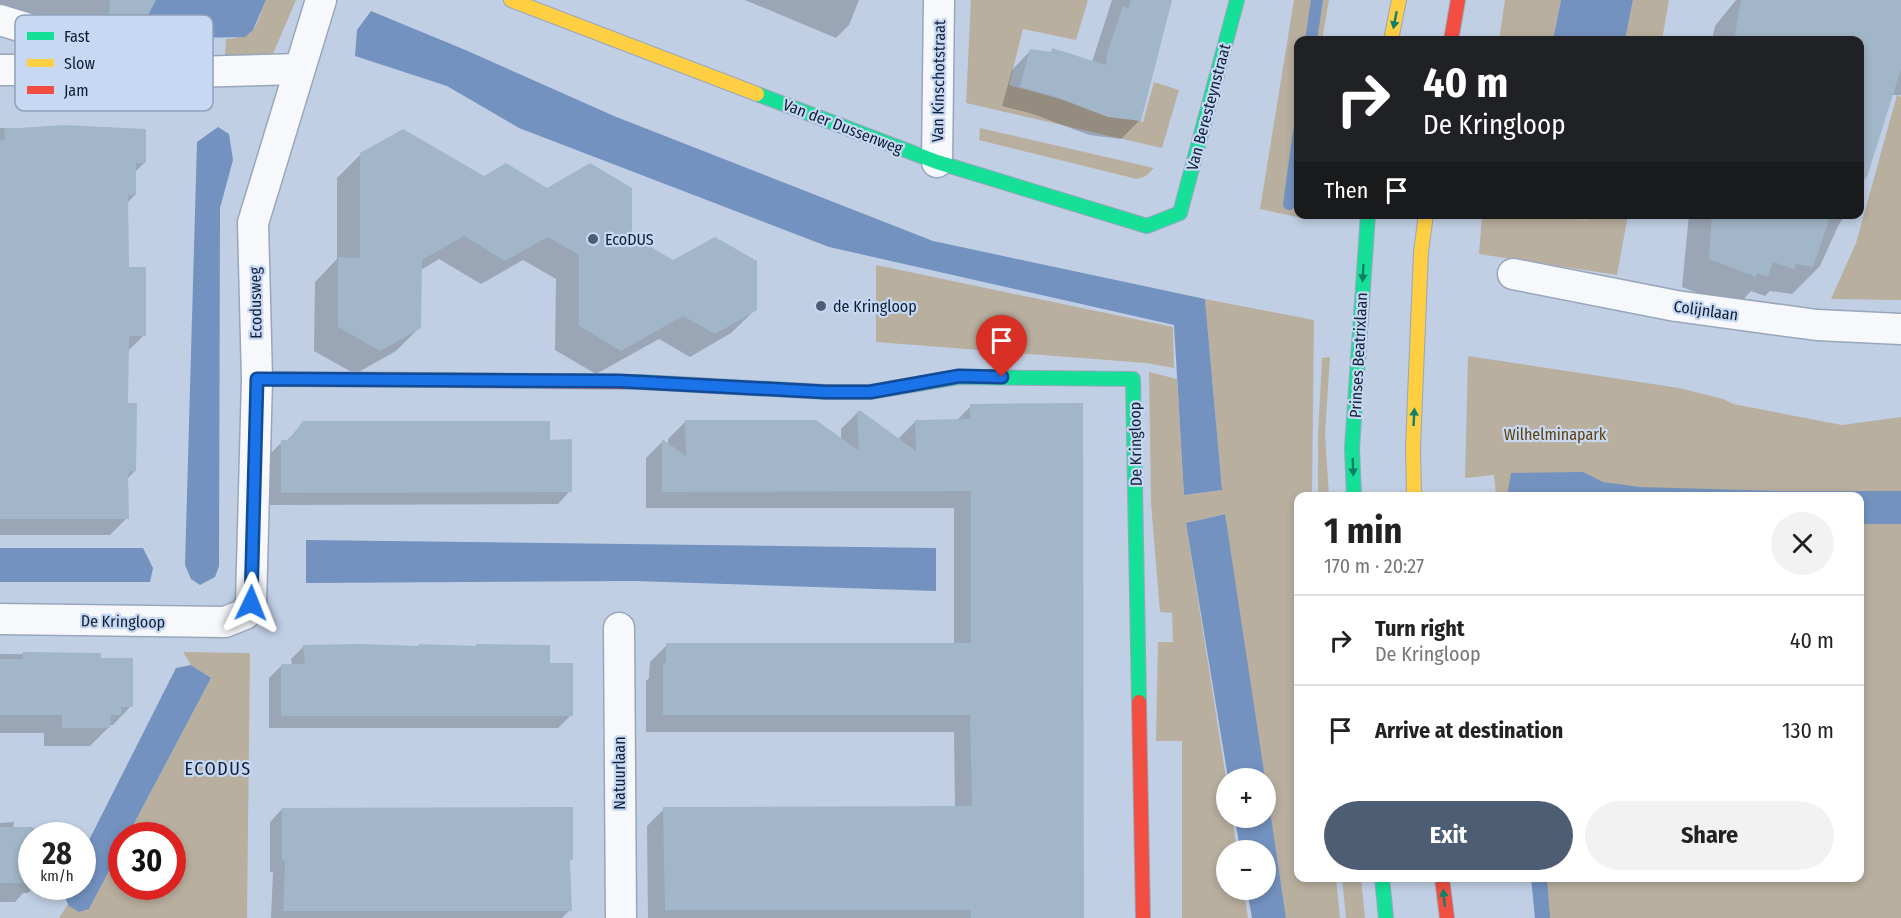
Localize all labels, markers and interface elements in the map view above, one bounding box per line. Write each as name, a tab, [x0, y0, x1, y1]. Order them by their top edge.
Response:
one-way arrow	[1390, 11, 1399, 30]
legend	[15, 15, 213, 111]
street label: Van Kinschotstraat	[928, 19, 949, 142]
text: Fast	[64, 27, 91, 46]
street label: Van Beresteynstraat	[1182, 41, 1235, 173]
text: Slow	[64, 54, 95, 73]
text: 40 m	[1423, 58, 1508, 108]
icon: right	[1324, 60, 1402, 138]
text: Jam	[64, 81, 89, 100]
street label: Van der Dussenweg	[780, 95, 906, 158]
text: De Kringloop	[1423, 109, 1566, 141]
icon: arrive	[1380, 174, 1413, 207]
text: Then	[1324, 177, 1368, 204]
place label: EcoDUS	[605, 230, 654, 249]
marker: EcoDUS	[586, 232, 600, 246]
one-way arrow	[1358, 263, 1368, 282]
street label: Ecodusweg	[245, 266, 266, 339]
street label: Prinses Beatrixlaan	[1346, 292, 1371, 418]
place label: de Kringloop	[833, 297, 917, 316]
street label: Colijnlaan	[1672, 297, 1739, 324]
marker: de Kringloop	[814, 299, 828, 313]
pin	[976, 315, 1027, 377]
icon: arrive	[985, 324, 1018, 357]
street label: De Kringloop	[1125, 402, 1146, 486]
one-way arrow	[1409, 408, 1419, 427]
park label: Wilhelminapark	[1504, 425, 1607, 444]
one-way arrow	[1349, 458, 1358, 477]
text: 1 min	[1324, 509, 1402, 553]
button: close	[1771, 512, 1834, 575]
text: 170 m · 20:27	[1324, 554, 1424, 578]
position arrow	[219, 571, 283, 635]
street label: De Kringloop	[81, 611, 165, 632]
text: Turn right	[1375, 615, 1464, 642]
icon: right	[1324, 624, 1357, 657]
text: 40 m	[1790, 627, 1834, 654]
text: De Kringloop	[1375, 642, 1481, 666]
icon: arrive	[1324, 714, 1357, 747]
text: Arrive at destination	[1375, 717, 1563, 744]
text: 130 m	[1782, 717, 1834, 744]
street label: Natuurlaan	[610, 736, 629, 810]
district label: ECODUS	[184, 758, 252, 780]
map controls	[1216, 768, 1276, 900]
button: +	[1216, 768, 1276, 828]
button: Exit	[1324, 801, 1573, 870]
button: Share	[1585, 801, 1834, 870]
speed limit sign: 30	[108, 822, 186, 900]
text: 28	[42, 836, 72, 872]
button: −	[1216, 840, 1276, 900]
text: km/h	[40, 867, 74, 885]
one-way arrow	[1440, 888, 1449, 907]

